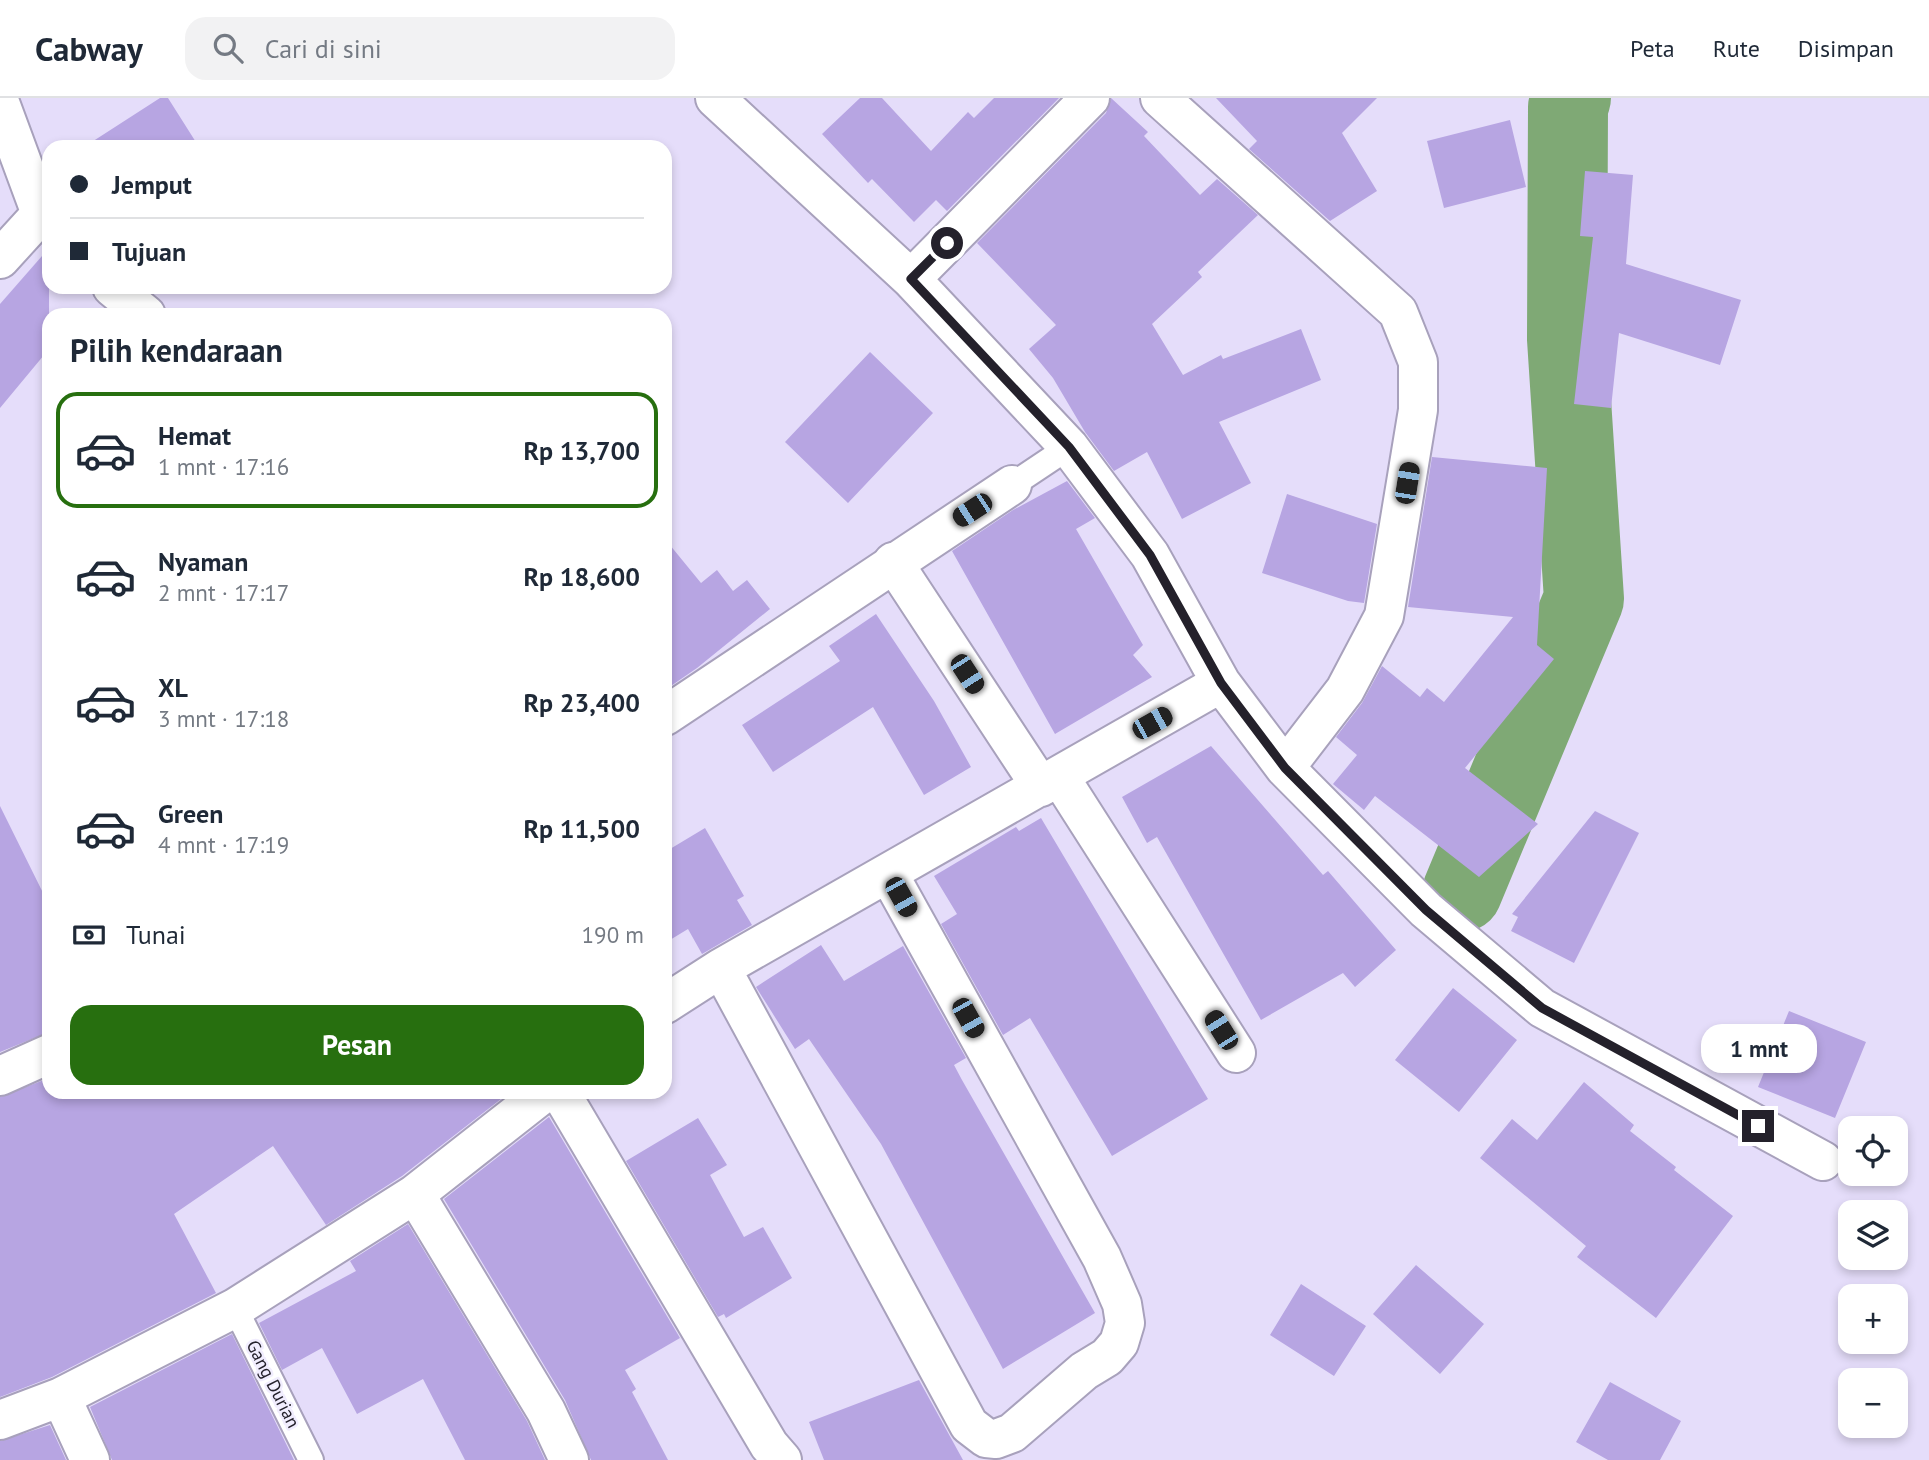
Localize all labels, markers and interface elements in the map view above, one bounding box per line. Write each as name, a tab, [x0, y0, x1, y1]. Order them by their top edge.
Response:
search box	[185, 17, 675, 80]
text: Cabway	[35, 27, 143, 70]
icon: search	[209, 29, 247, 67]
text: Cari di sini	[265, 32, 382, 65]
text: Peta	[1630, 33, 1675, 64]
text: Rute	[1713, 33, 1760, 64]
text: Disimpan	[1798, 33, 1894, 64]
text: Jemput	[112, 168, 192, 201]
route start	[931, 227, 963, 259]
text: Tujuan	[112, 235, 186, 268]
text: Pilih kendaraan	[70, 329, 283, 371]
icon: car	[74, 419, 137, 482]
text: Hemat	[158, 419, 231, 452]
text: Rp 13,700	[523, 434, 640, 467]
text: 1 mnt · 17:16	[158, 452, 289, 481]
car	[1394, 461, 1421, 505]
car	[949, 490, 996, 530]
icon: car	[74, 545, 137, 608]
text: Nyaman	[158, 545, 248, 578]
text: Rp 18,600	[523, 560, 640, 593]
text: 2 mnt · 17:17	[158, 578, 289, 607]
car	[947, 651, 988, 697]
icon: car	[74, 671, 137, 734]
text: XL	[158, 671, 188, 704]
text: Rp 23,400	[523, 686, 640, 719]
text: 3 mnt · 17:18	[158, 704, 289, 733]
car	[1129, 704, 1176, 742]
icon: car	[74, 797, 137, 860]
text: Green	[158, 797, 223, 830]
text: Rp 11,500	[523, 812, 640, 845]
text: 4 mnt · 17:19	[158, 830, 289, 859]
car	[882, 874, 921, 920]
icon: cash	[70, 916, 108, 954]
text: Tunai	[126, 918, 186, 951]
text: 190 m	[582, 920, 644, 949]
car	[949, 995, 988, 1041]
button: Pesan	[70, 1005, 644, 1085]
car	[1201, 1007, 1242, 1053]
callout: 1 mnt	[1700, 1024, 1816, 1074]
text: 1 mnt	[1730, 1034, 1788, 1063]
route end	[1742, 1110, 1774, 1142]
map controls	[1838, 1116, 1908, 1438]
button: locate	[1838, 1116, 1908, 1186]
button: layers	[1838, 1200, 1908, 1270]
button: +	[1838, 1284, 1908, 1354]
street label: Gang Durian	[242, 1336, 305, 1432]
button: −	[1838, 1368, 1908, 1438]

